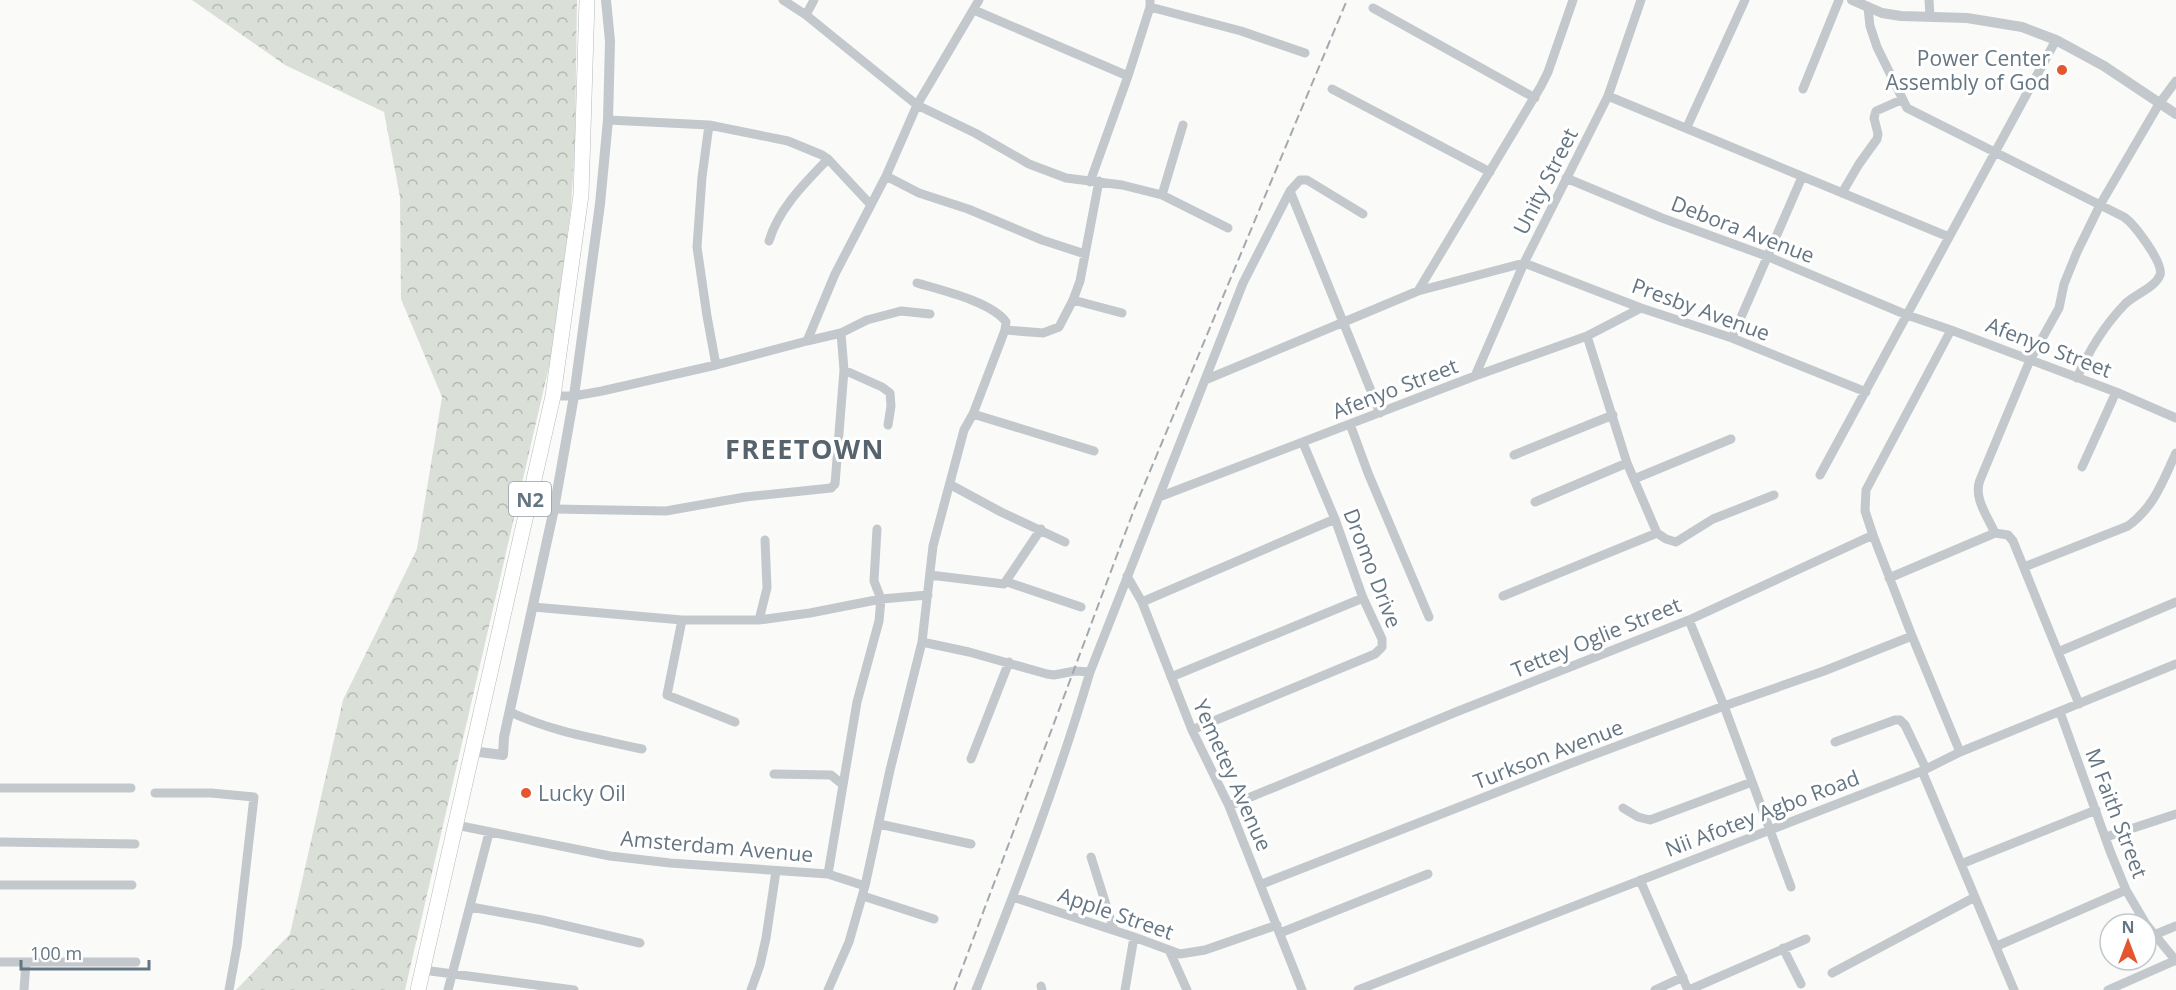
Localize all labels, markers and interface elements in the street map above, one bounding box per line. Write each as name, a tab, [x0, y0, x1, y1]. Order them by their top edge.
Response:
place label: Power Center Assembly of God	[1885, 44, 2050, 96]
marker: Power Center Assembly of God	[2055, 63, 2069, 77]
street label: Unity Street	[1506, 123, 1584, 239]
street label: Debora Avenue	[1667, 189, 1819, 269]
street label: Presby Avenue	[1628, 271, 1774, 347]
street label: Afenyo Street	[1982, 310, 2116, 384]
street label: Afenyo Street	[1328, 351, 1462, 425]
district label: FREETOWN	[725, 430, 885, 467]
road number: N2	[509, 482, 551, 516]
street label: Dromo Drive	[1337, 504, 1409, 632]
street label: Tettey Oglie Street	[1507, 590, 1685, 684]
street label: Yemetey Avenue	[1187, 695, 1279, 855]
street label: Turkson Avenue	[1469, 713, 1627, 795]
street label: M Faith Street	[2079, 744, 2155, 882]
street label: Nii Afotey Agbo Road	[1661, 763, 1863, 863]
place label: Lucky Oil	[538, 779, 626, 807]
marker: Lucky Oil	[519, 786, 533, 800]
street label: Amsterdam Avenue	[620, 824, 814, 868]
street label: Apple Street	[1055, 880, 1177, 946]
north arrow	[2098, 912, 2158, 972]
text: N	[2121, 916, 2135, 938]
scale bar	[21, 933, 148, 971]
text: 100 m	[30, 941, 82, 965]

